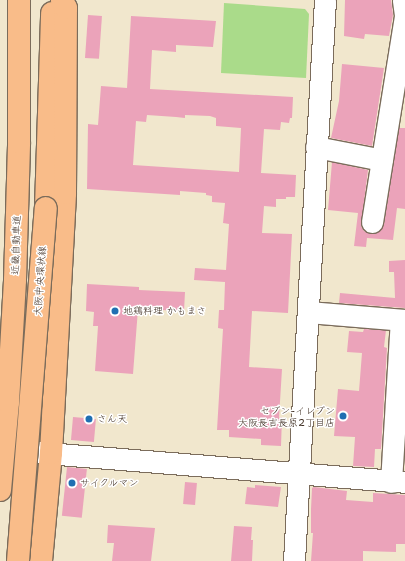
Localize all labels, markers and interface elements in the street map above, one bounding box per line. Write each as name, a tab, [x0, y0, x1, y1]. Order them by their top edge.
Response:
street label: 近畿自動車道	[9, 215, 23, 275]
street label: 大阪中央環状線	[32, 246, 48, 316]
place label: 地鶏料理 かもまさ	[123, 305, 206, 317]
marker: 地鶏料理 かもまさ	[110, 306, 120, 316]
place label: セブン-イレブン 大阪長吉長原2丁目店	[238, 404, 335, 428]
marker: セブン-イレブン 大阪長吉長原2丁目店	[338, 411, 348, 421]
place label: さん天	[97, 413, 127, 425]
marker: さん天	[84, 414, 94, 424]
place label: サイクルマン	[80, 477, 140, 489]
marker: サイクルマン	[67, 478, 77, 488]

